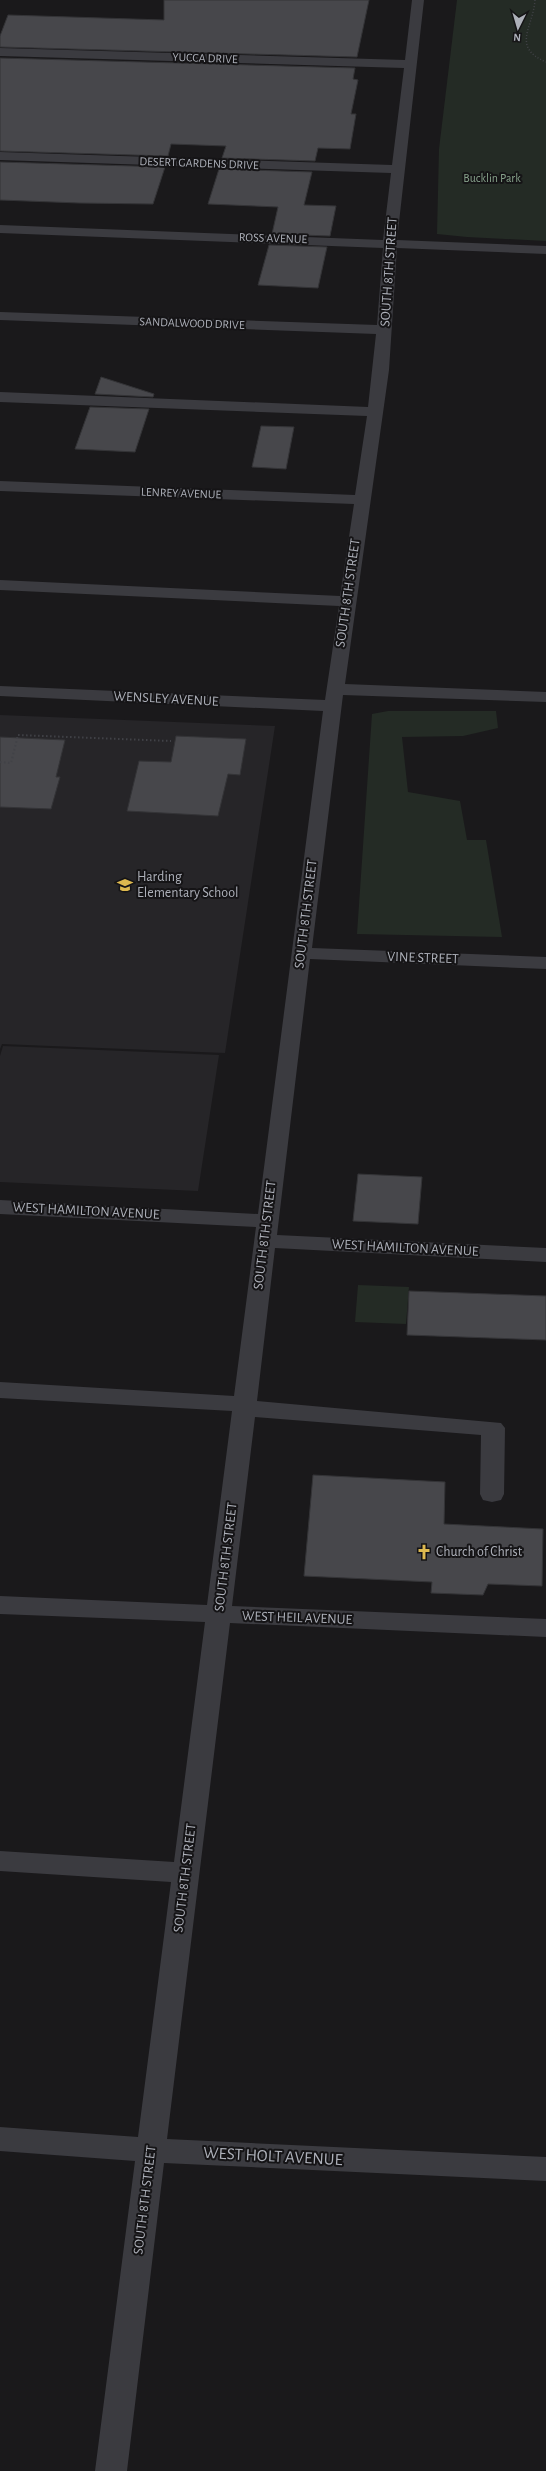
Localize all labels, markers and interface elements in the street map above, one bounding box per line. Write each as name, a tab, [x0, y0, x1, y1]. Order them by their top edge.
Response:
north arrow	[498, 8, 538, 48]
text: N	[513, 32, 521, 43]
street label: YUCCA DRIVE	[172, 51, 238, 65]
street label: DESERT GARDENS DRIVE	[139, 155, 259, 171]
park label: Bucklin Park	[463, 172, 521, 184]
street label: SOUTH 8TH STREET	[378, 217, 400, 327]
street label: ROSS AVENUE	[239, 231, 307, 245]
street label: SANDALWOOD DRIVE	[139, 315, 245, 331]
street label: LENREY AVENUE	[141, 486, 222, 500]
street label: SOUTH 8TH STREET	[333, 538, 363, 648]
street label: WENSLEY AVENUE	[113, 689, 219, 709]
street label: SOUTH 8TH STREET	[292, 859, 320, 969]
place label: Harding Elementary School	[137, 870, 239, 900]
school or university icon: Harding Elementary School	[116, 876, 134, 894]
street label: VINE STREET	[387, 950, 459, 966]
street label: SOUTH 8TH STREET	[251, 1180, 279, 1290]
street label: WEST HAMILTON AVENUE	[12, 1200, 160, 1222]
street label: WEST HAMILTON AVENUE	[331, 1237, 479, 1259]
street label: SOUTH 8TH STREET	[212, 1502, 240, 1612]
church icon: Church of Christ	[415, 1543, 433, 1561]
place label: Church of Christ	[436, 1545, 523, 1559]
street label: WEST HEIL AVENUE	[242, 1609, 353, 1627]
street label: SOUTH 8TH STREET	[171, 1823, 199, 1933]
street label: WEST HOLT AVENUE	[203, 2144, 343, 2168]
street label: SOUTH 8TH STREET	[131, 2145, 159, 2255]

